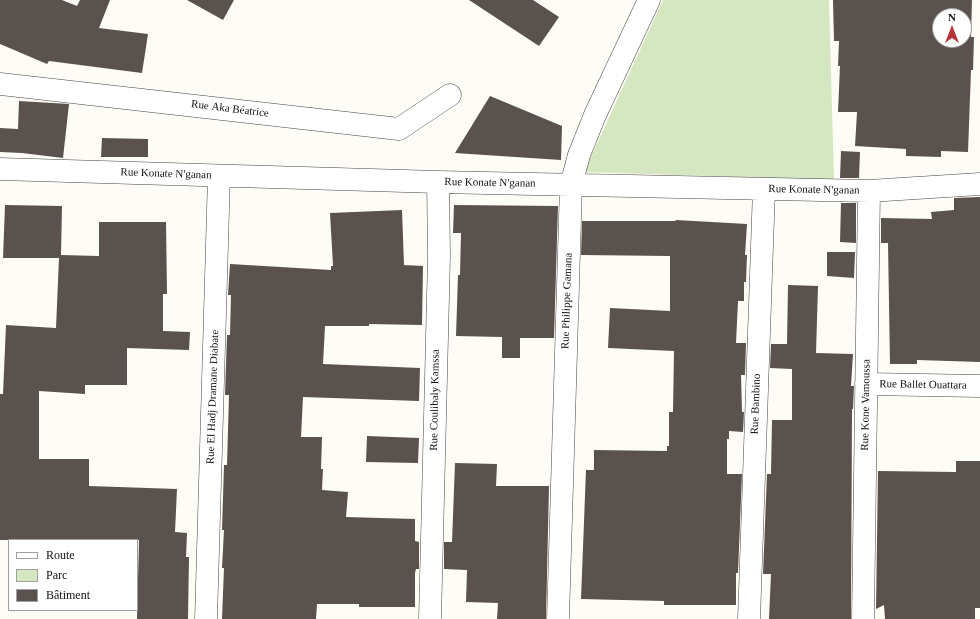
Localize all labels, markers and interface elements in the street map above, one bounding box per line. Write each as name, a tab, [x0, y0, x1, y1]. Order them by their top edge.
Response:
north arrow	[932, 8, 972, 48]
text: N	[948, 11, 956, 23]
street label: Rue Aka Béatrice	[190, 98, 270, 120]
street label: Rue Konate N'ganan	[120, 166, 212, 182]
street label: Rue Konate N'ganan	[444, 176, 536, 190]
street label: Rue Konate N'ganan	[768, 183, 860, 197]
street label: Rue Philippe Gamana	[559, 253, 575, 349]
street label: Rue El Hadj Dramane Diabate	[204, 330, 222, 464]
street label: Rue Coulibaly Kamssa	[428, 349, 442, 451]
street label: Rue Kone Vamoussa	[859, 359, 873, 451]
street label: Rue Bambino	[748, 373, 764, 435]
street label: Rue Ballet Ouattara	[879, 378, 967, 392]
legend	[8, 539, 138, 611]
text: Route	[46, 548, 75, 562]
text: Parc	[46, 568, 67, 582]
text: Bâtiment	[46, 588, 90, 602]

